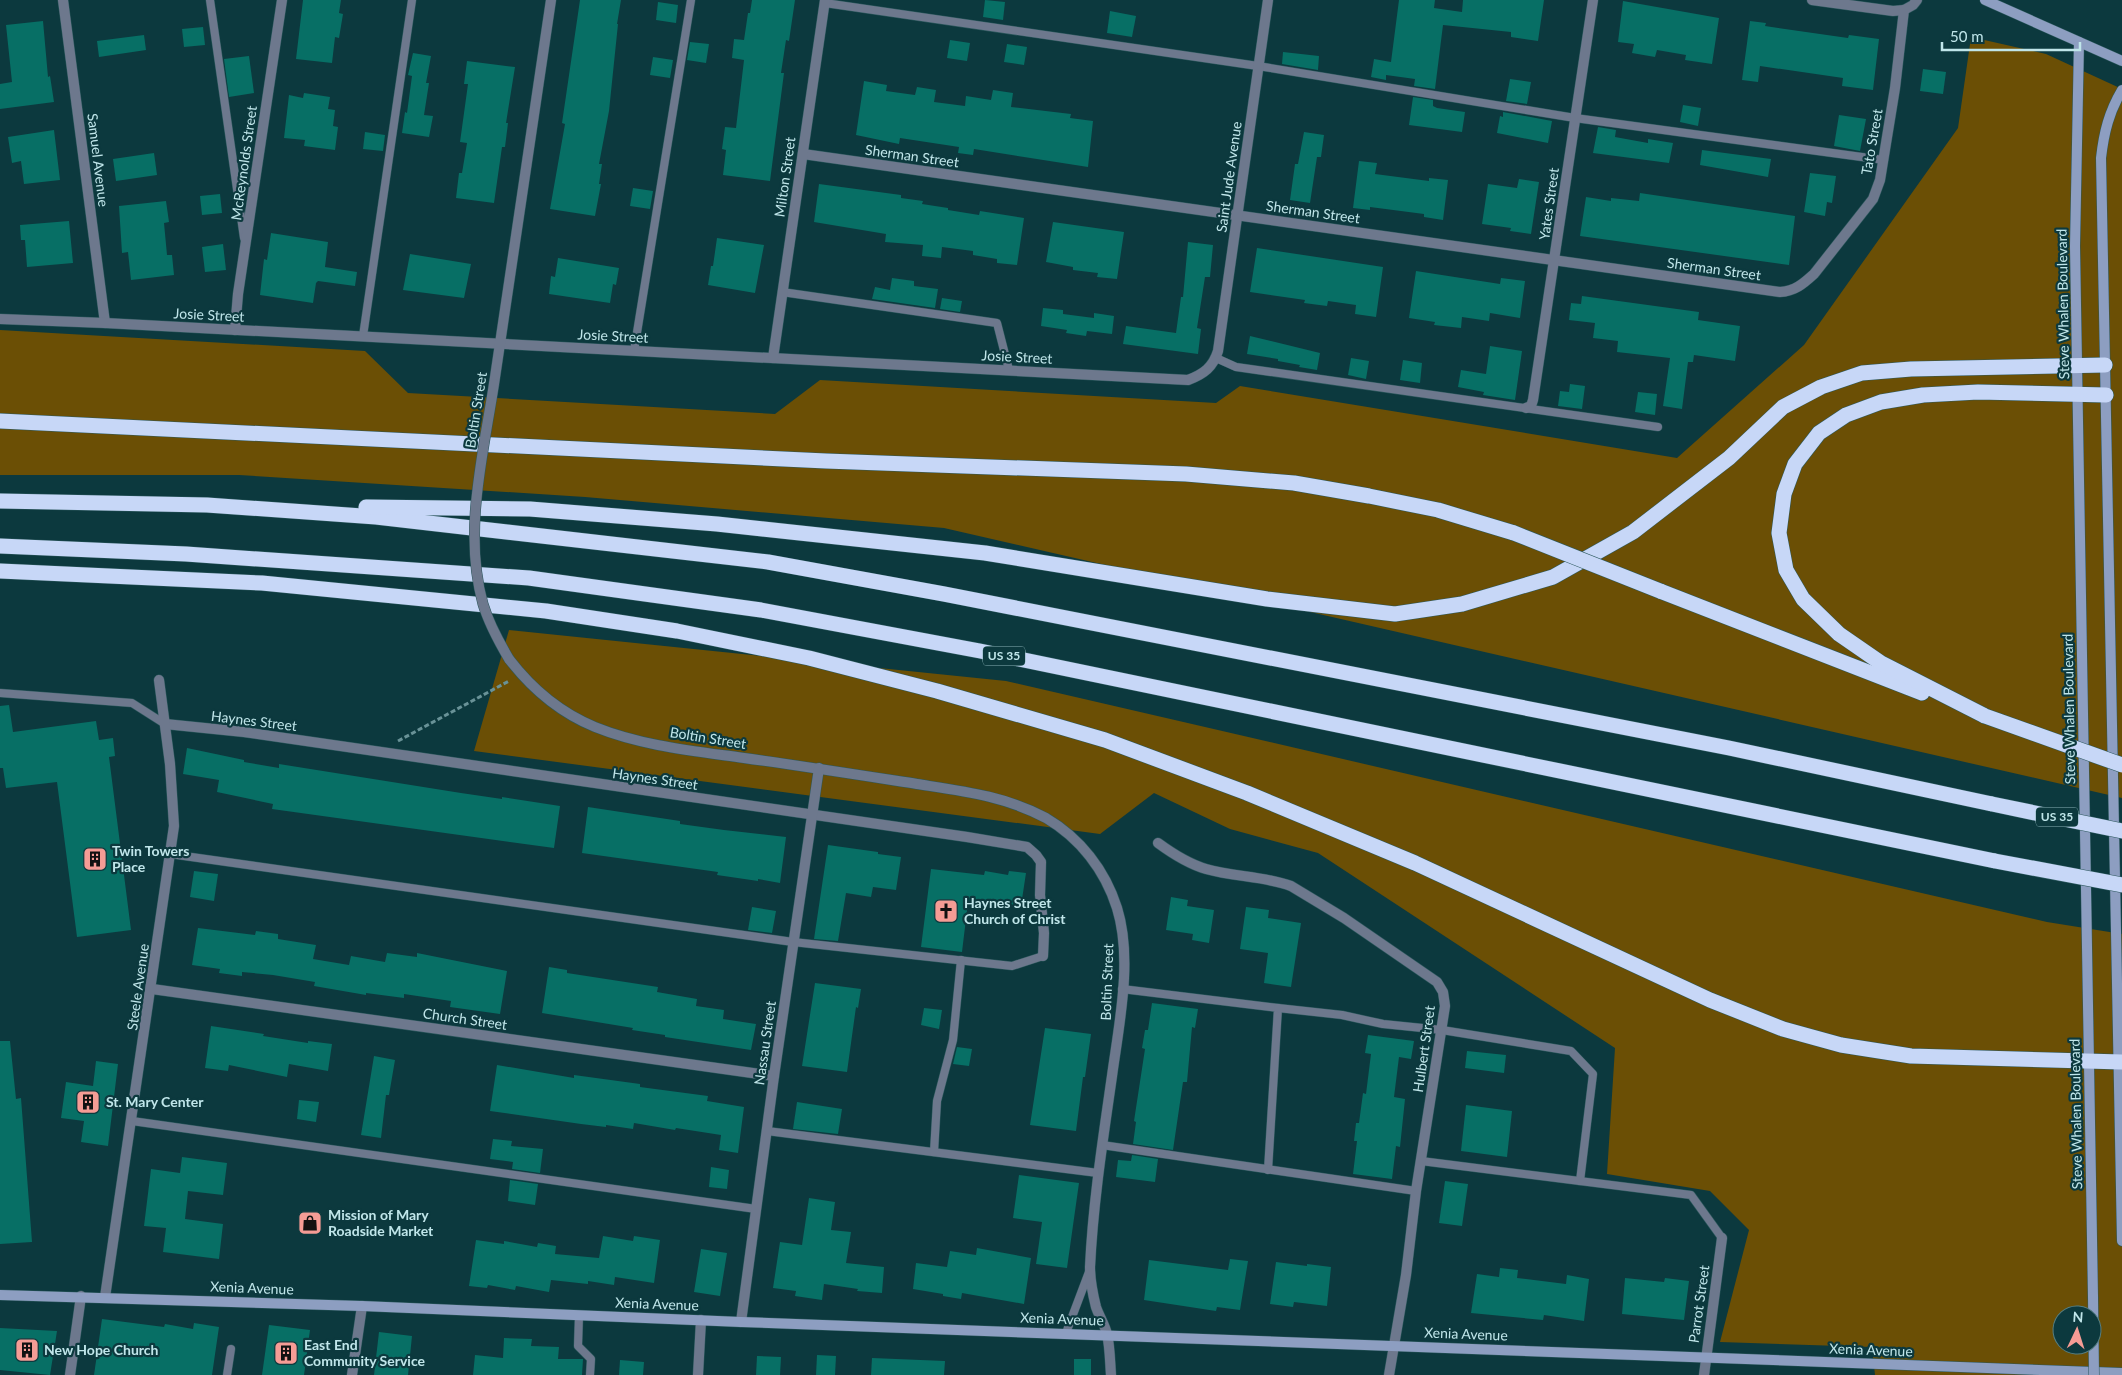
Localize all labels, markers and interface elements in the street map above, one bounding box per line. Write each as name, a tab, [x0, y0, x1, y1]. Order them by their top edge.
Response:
scale bar	[1942, 20, 2080, 52]
text: 50 m	[1950, 27, 1984, 45]
street label: McReynolds Street	[227, 105, 260, 221]
street label: Tato Street	[1857, 107, 1886, 176]
street label: Samuel Avenue	[84, 112, 113, 208]
street label: Saint Jude Avenue	[1212, 120, 1245, 234]
street label: Milton Street	[770, 136, 799, 218]
street label: Sherman Street	[864, 141, 960, 170]
street label: Yates Street	[1535, 167, 1562, 241]
street label: Sherman Street	[1265, 197, 1361, 226]
street label: Steve Whalen Boulevard	[2053, 229, 2072, 379]
street label: Sherman Street	[1666, 254, 1762, 283]
street label: Josie Street	[173, 304, 245, 325]
street label: Josie Street	[577, 325, 649, 346]
street label: Josie Street	[981, 346, 1053, 367]
street label: Boltin Street	[461, 371, 490, 449]
street label: Steve Whalen Boulevard	[2059, 634, 2078, 784]
road number: US 35	[983, 646, 1025, 666]
street label: Haynes Street	[210, 707, 298, 734]
street label: Boltin Street	[669, 723, 747, 752]
street label: Haynes Street	[611, 764, 699, 793]
road number: US 35	[2036, 808, 2078, 826]
place label: Twin Towers Place	[112, 842, 189, 875]
building icon: Twin Towers Place	[82, 846, 108, 872]
place label: Haynes Street Church of Christ	[964, 894, 1066, 927]
church icon: Haynes Street Church of Christ	[933, 898, 959, 924]
street label: Steele Avenue	[123, 943, 152, 1031]
street label: Boltin Street	[1097, 943, 1116, 1021]
street label: Nassau Street	[750, 1000, 779, 1086]
street label: Church Street	[422, 1004, 508, 1033]
street label: Hulbert Street	[1409, 1004, 1438, 1093]
street label: Steve Whalen Boulevard	[2066, 1039, 2085, 1189]
building icon: St. Mary Center	[75, 1089, 101, 1115]
place label: St. Mary Center	[106, 1093, 204, 1110]
place label: Mission of Mary Roadside Market	[328, 1206, 434, 1239]
shop icon: Mission of Mary Roadside Market	[297, 1210, 323, 1236]
street label: Parrot Street	[1685, 1264, 1712, 1344]
street label: Xenia Avenue	[210, 1278, 294, 1297]
street label: Xenia Avenue	[615, 1294, 699, 1313]
north arrow	[2052, 1305, 2102, 1355]
text: N	[2072, 1308, 2084, 1325]
street label: Xenia Avenue	[1020, 1309, 1104, 1328]
street label: Xenia Avenue	[1424, 1324, 1508, 1343]
place label: East End Community Service	[304, 1336, 426, 1369]
building icon: New Hope Church	[14, 1337, 40, 1363]
building icon: East End Community Service	[273, 1340, 299, 1366]
street label: Xenia Avenue	[1829, 1340, 1913, 1359]
place label: New Hope Church	[44, 1341, 159, 1358]

